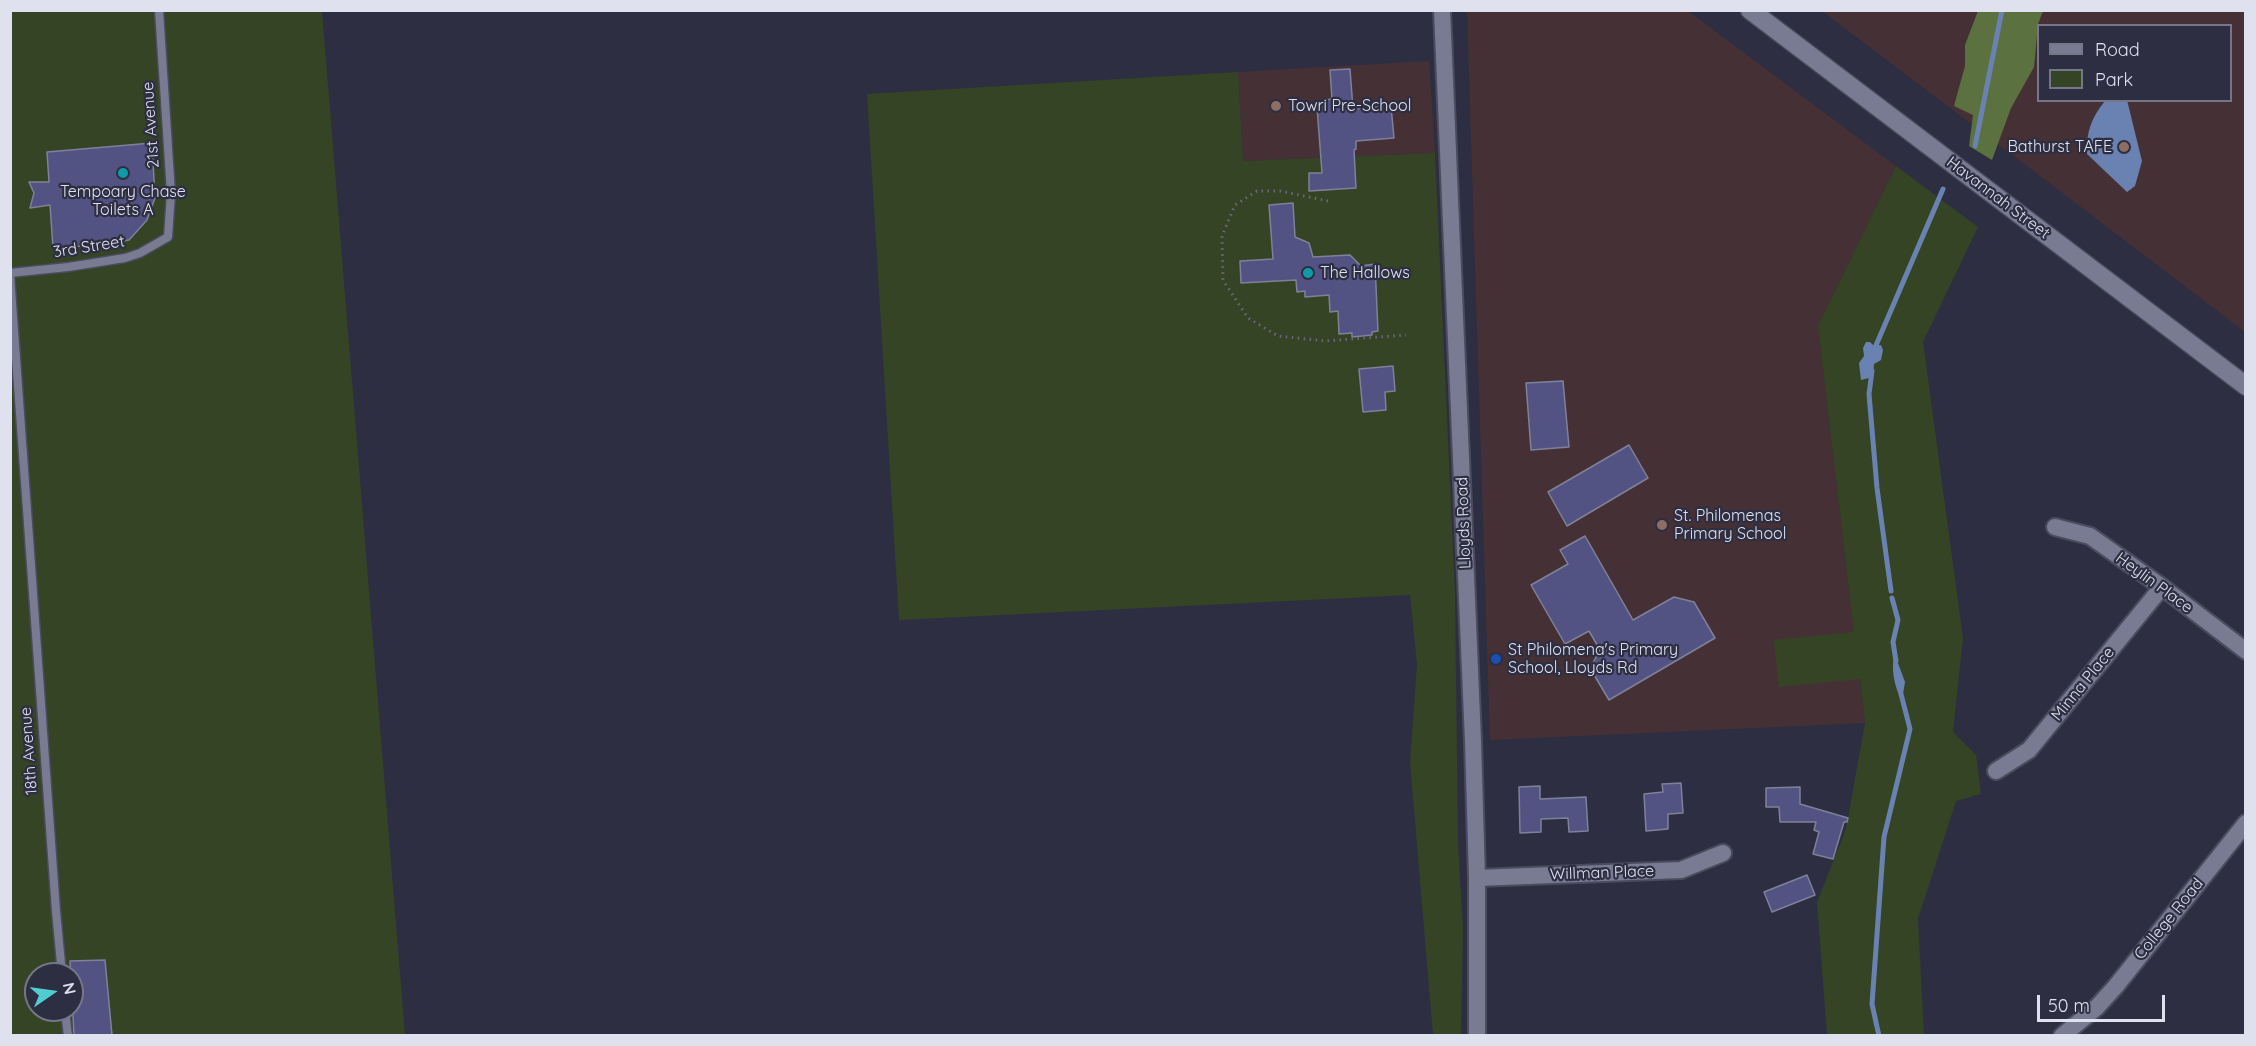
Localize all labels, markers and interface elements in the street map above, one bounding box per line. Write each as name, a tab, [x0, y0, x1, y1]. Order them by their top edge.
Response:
legend	[2037, 24, 2232, 102]
text: Road	[2095, 38, 2140, 61]
text: Park	[2095, 68, 2133, 91]
street label: 21st Avenue	[138, 81, 164, 169]
place label: Towri Pre-School	[1288, 96, 1411, 116]
marker: Towri Pre-School	[1269, 99, 1283, 113]
place label: Bathurst TAFE	[2007, 137, 2112, 157]
marker: Bathurst TAFE	[2117, 140, 2131, 154]
street label: Havannah Street	[1942, 153, 2054, 243]
marker: Tempoary Chase Toilets A	[116, 166, 130, 180]
place label: Tempoary Chase Toilets A	[60, 182, 186, 220]
street label: 3rd Street	[52, 232, 126, 262]
place label: The Hallows	[1320, 263, 1410, 283]
marker: The Hallows	[1301, 266, 1315, 280]
street label: Lloyds Road	[1453, 477, 1475, 569]
place label: St. Philomenas Primary School	[1674, 506, 1786, 544]
marker: St. Philomenas Primary School	[1655, 518, 1669, 532]
street label: Heylin Place	[2112, 549, 2196, 617]
place label: St Philomena's Primary School, Lloyds Rd	[1508, 640, 1678, 678]
street label: Minna Place	[2047, 643, 2119, 725]
marker: St Philomena's Primary School, Lloyds Rd	[1489, 652, 1503, 666]
street label: 18th Avenue	[16, 706, 42, 796]
street label: Willman Place	[1550, 862, 1654, 884]
street label: College Road	[2130, 874, 2208, 964]
north arrow	[24, 962, 84, 1022]
text: N	[59, 980, 81, 996]
scale bar	[2040, 983, 2168, 1021]
text: 50 m	[2048, 994, 2090, 1017]

